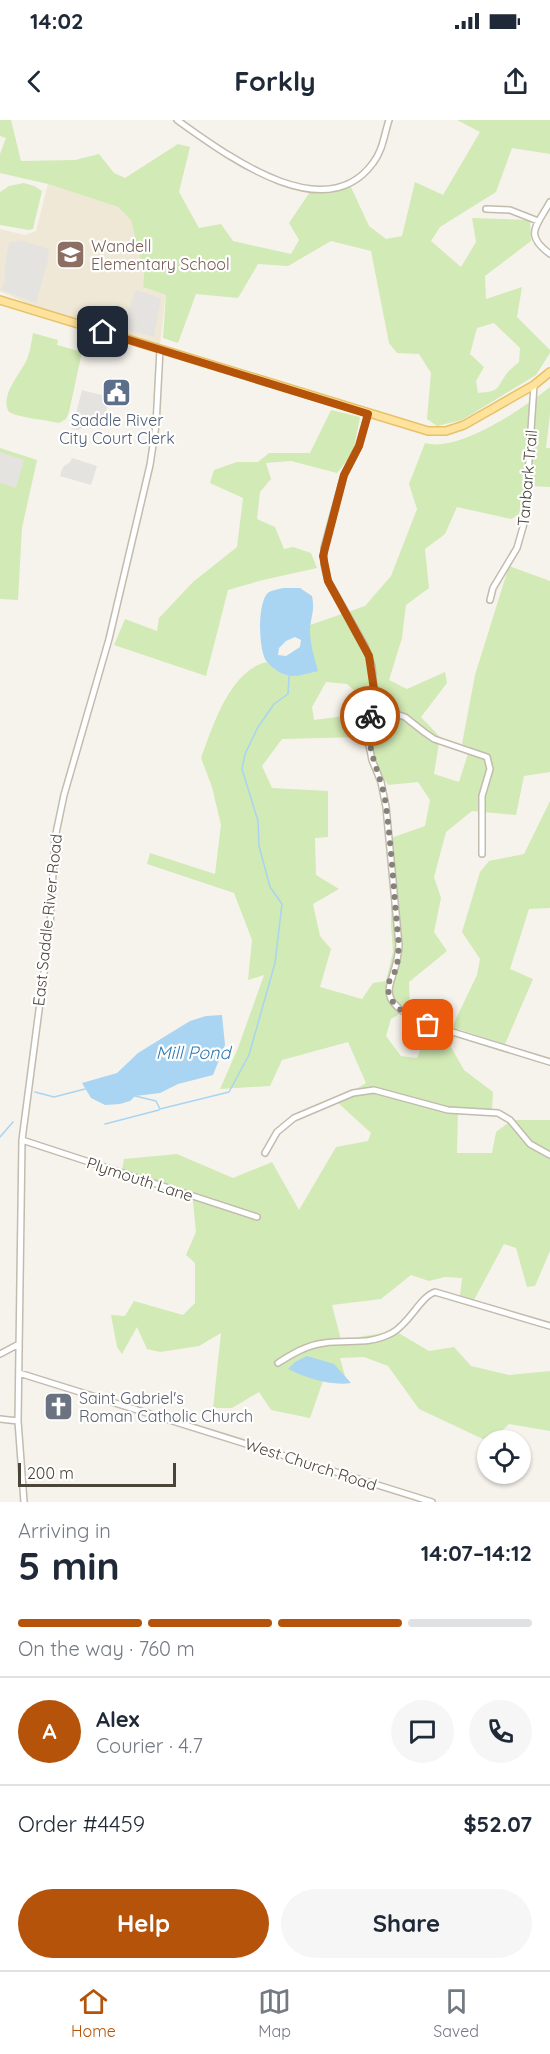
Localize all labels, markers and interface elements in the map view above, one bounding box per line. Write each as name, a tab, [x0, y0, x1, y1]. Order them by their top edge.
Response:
text: 14:02	[30, 7, 84, 35]
text: Forkly	[234, 64, 316, 98]
icon: back	[18, 65, 51, 98]
icon: share	[499, 65, 532, 98]
place label: Wandell Elementary School	[91, 236, 230, 274]
school or university icon: Wandell Elementary School	[54, 239, 86, 271]
pin	[77, 306, 128, 357]
icon: home	[86, 315, 119, 348]
public building icon: Saddle River City Court Clerk	[101, 376, 133, 408]
place label: Saddle River City Court Clerk	[59, 410, 175, 448]
street label: Tanbark Trail	[513, 429, 541, 527]
courier	[340, 686, 400, 746]
icon: bike	[354, 700, 387, 733]
street label: East Saddle River Road	[28, 833, 66, 1007]
pin	[402, 999, 453, 1050]
icon: bag	[411, 1008, 444, 1041]
water label: Mill Pond	[156, 1041, 232, 1064]
street label: Plymouth Lane	[84, 1152, 196, 1206]
place label: Saint Gabriel's Roman Catholic Church	[79, 1388, 253, 1426]
church icon: Saint Gabriel's Roman Catholic Church	[42, 1391, 74, 1423]
map controls	[477, 1430, 531, 1484]
button: locate	[477, 1430, 531, 1484]
street label: West Church Road	[243, 1433, 379, 1495]
scale bar	[18, 1460, 176, 1488]
text: 200 m	[27, 1463, 74, 1483]
text: Arriving in	[18, 1518, 111, 1543]
text: 14:07–14:12	[421, 1539, 532, 1567]
text: 5 min	[18, 1541, 120, 1590]
text: On the way · 760 m	[18, 1636, 195, 1661]
button: chat	[391, 1700, 454, 1763]
button: phone	[469, 1700, 532, 1763]
text: Alex	[96, 1705, 139, 1733]
text: A	[42, 1717, 57, 1745]
text: Courier · 4.7	[96, 1733, 203, 1758]
text: Order #4459	[18, 1810, 145, 1838]
text: $52.07	[463, 1810, 532, 1838]
button: Help	[18, 1889, 269, 1958]
button: Share	[281, 1889, 532, 1958]
tab: Home	[71, 1985, 116, 2041]
tab: Map	[258, 1985, 291, 2041]
tab: Saved	[433, 1985, 479, 2041]

